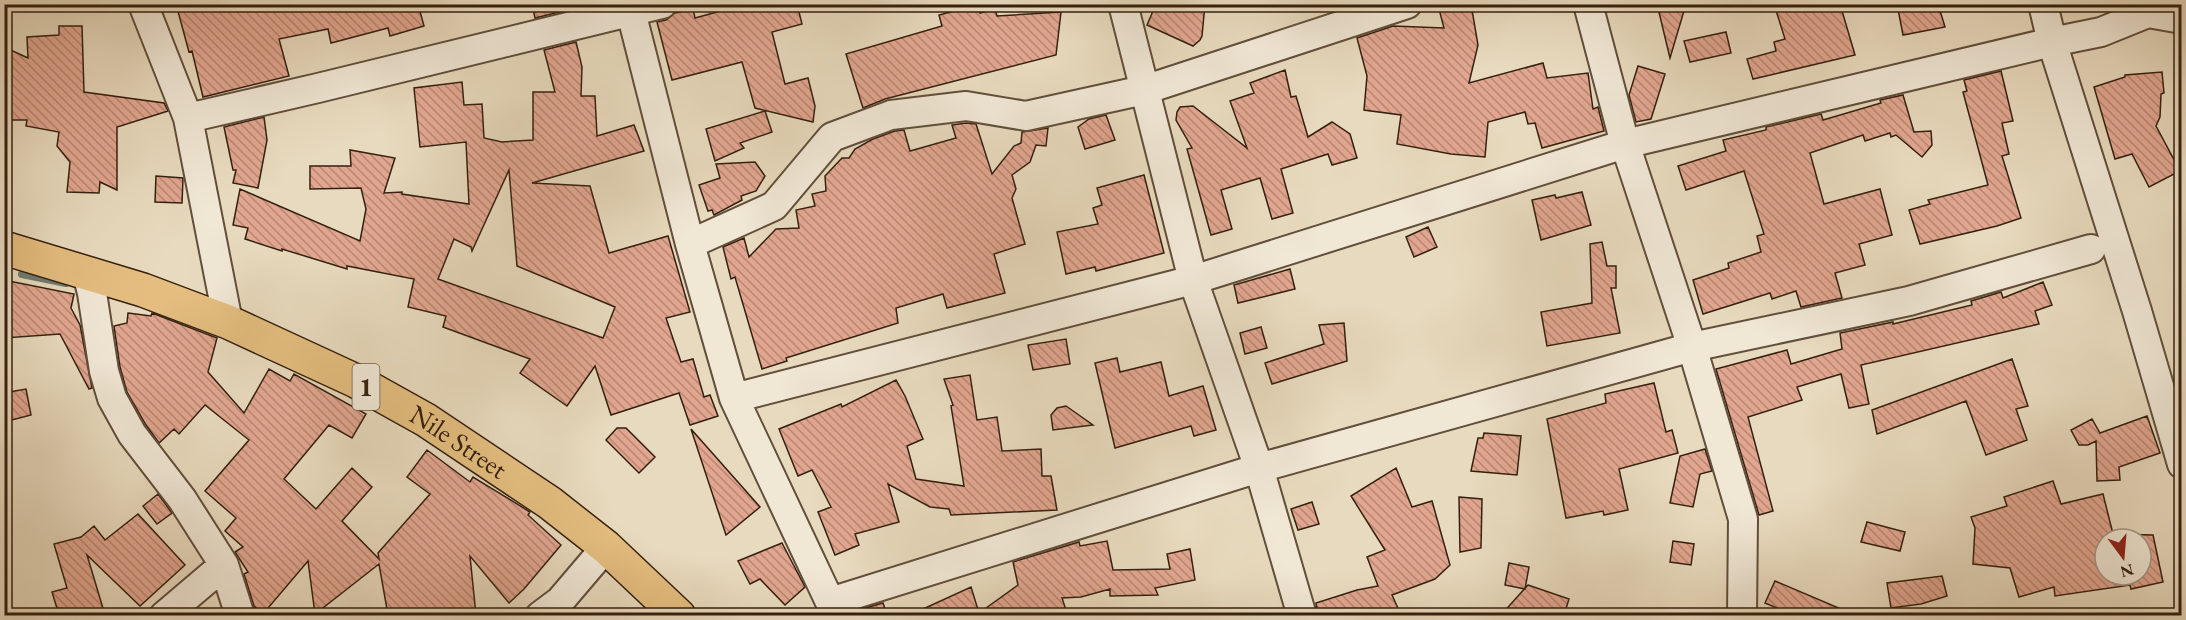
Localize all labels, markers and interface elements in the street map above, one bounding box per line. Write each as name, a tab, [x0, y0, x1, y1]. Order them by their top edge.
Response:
road number: 1	[352, 364, 380, 410]
street label: Nile Street	[404, 396, 514, 487]
north arrow	[2093, 527, 2153, 587]
text: N	[2118, 559, 2136, 583]

